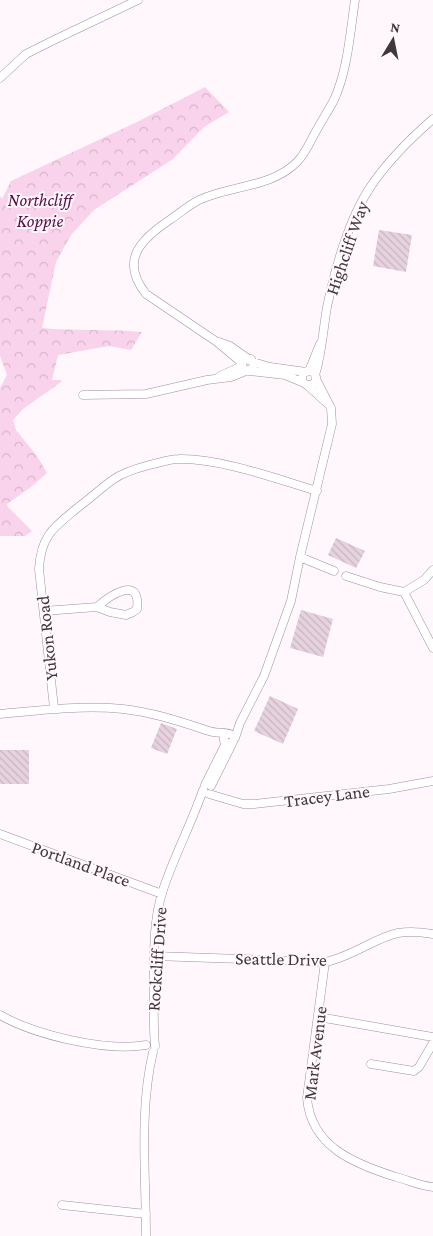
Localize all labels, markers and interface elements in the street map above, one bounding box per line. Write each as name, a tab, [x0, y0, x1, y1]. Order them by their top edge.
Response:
north arrow	[368, 15, 418, 65]
text: N	[389, 18, 402, 36]
park label: Northcliff Koppie	[8, 190, 75, 231]
street label: Highcliff Way	[322, 198, 373, 298]
street label: Yukon Road	[33, 594, 61, 681]
street label: Tracey Lane	[283, 781, 371, 811]
street label: Portland Place	[29, 837, 133, 891]
street label: Rockcliff Drive	[143, 906, 171, 1012]
street label: Seattle Drive	[235, 948, 327, 970]
street label: Mark Avenue	[299, 1005, 331, 1101]

